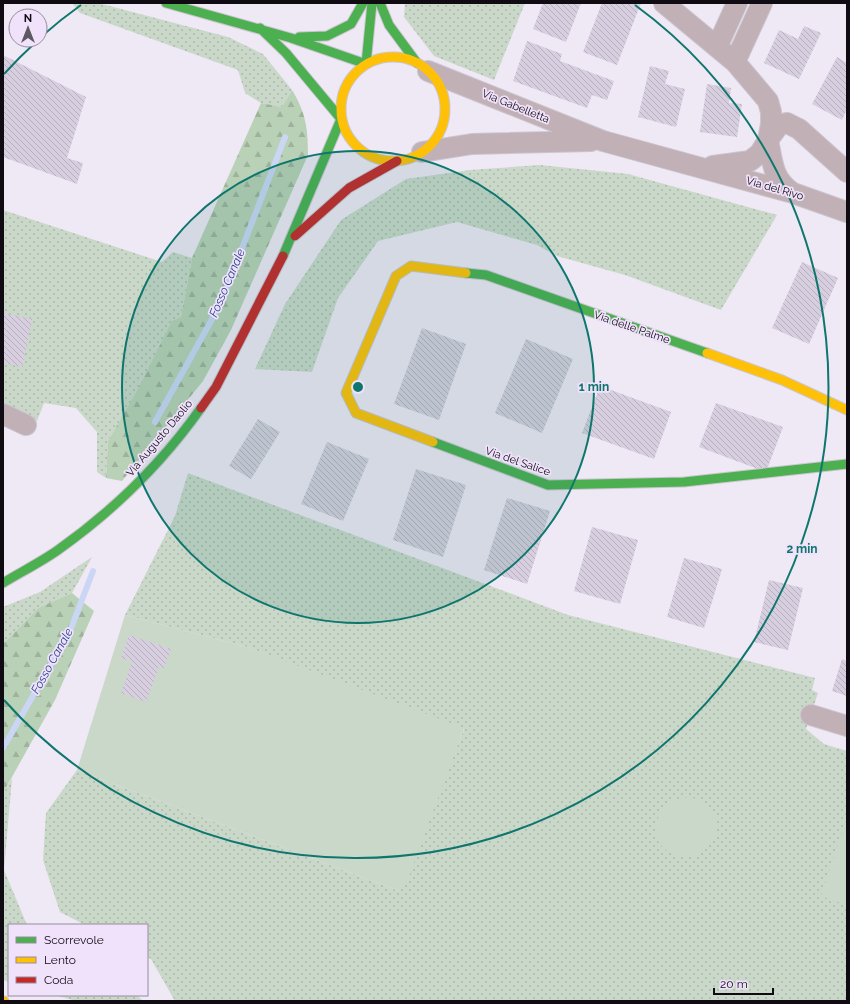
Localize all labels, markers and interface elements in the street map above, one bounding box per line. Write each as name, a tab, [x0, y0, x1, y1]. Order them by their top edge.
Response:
north arrow	[8, 8, 48, 48]
text: N	[24, 12, 32, 25]
street label: Via Gabelletta	[480, 87, 551, 126]
street label: Via del Rivo	[745, 174, 806, 203]
water label: Fosso Canale	[206, 246, 248, 319]
street label: Via delle Palme	[592, 308, 672, 347]
centre of rings	[351, 380, 365, 394]
text: 1 min	[579, 380, 609, 394]
street label: Via Augusto Daolio	[124, 397, 196, 479]
street label: Via del Salice	[484, 444, 553, 479]
text: 2 min	[786, 542, 818, 556]
water label: Fosso Canale	[28, 625, 76, 696]
legend	[8, 924, 148, 996]
text: Scorrevole	[44, 933, 104, 947]
text: Lento	[44, 953, 76, 967]
scale bar	[714, 970, 773, 996]
text: Coda	[44, 973, 73, 987]
text: 20 m	[720, 977, 748, 991]

